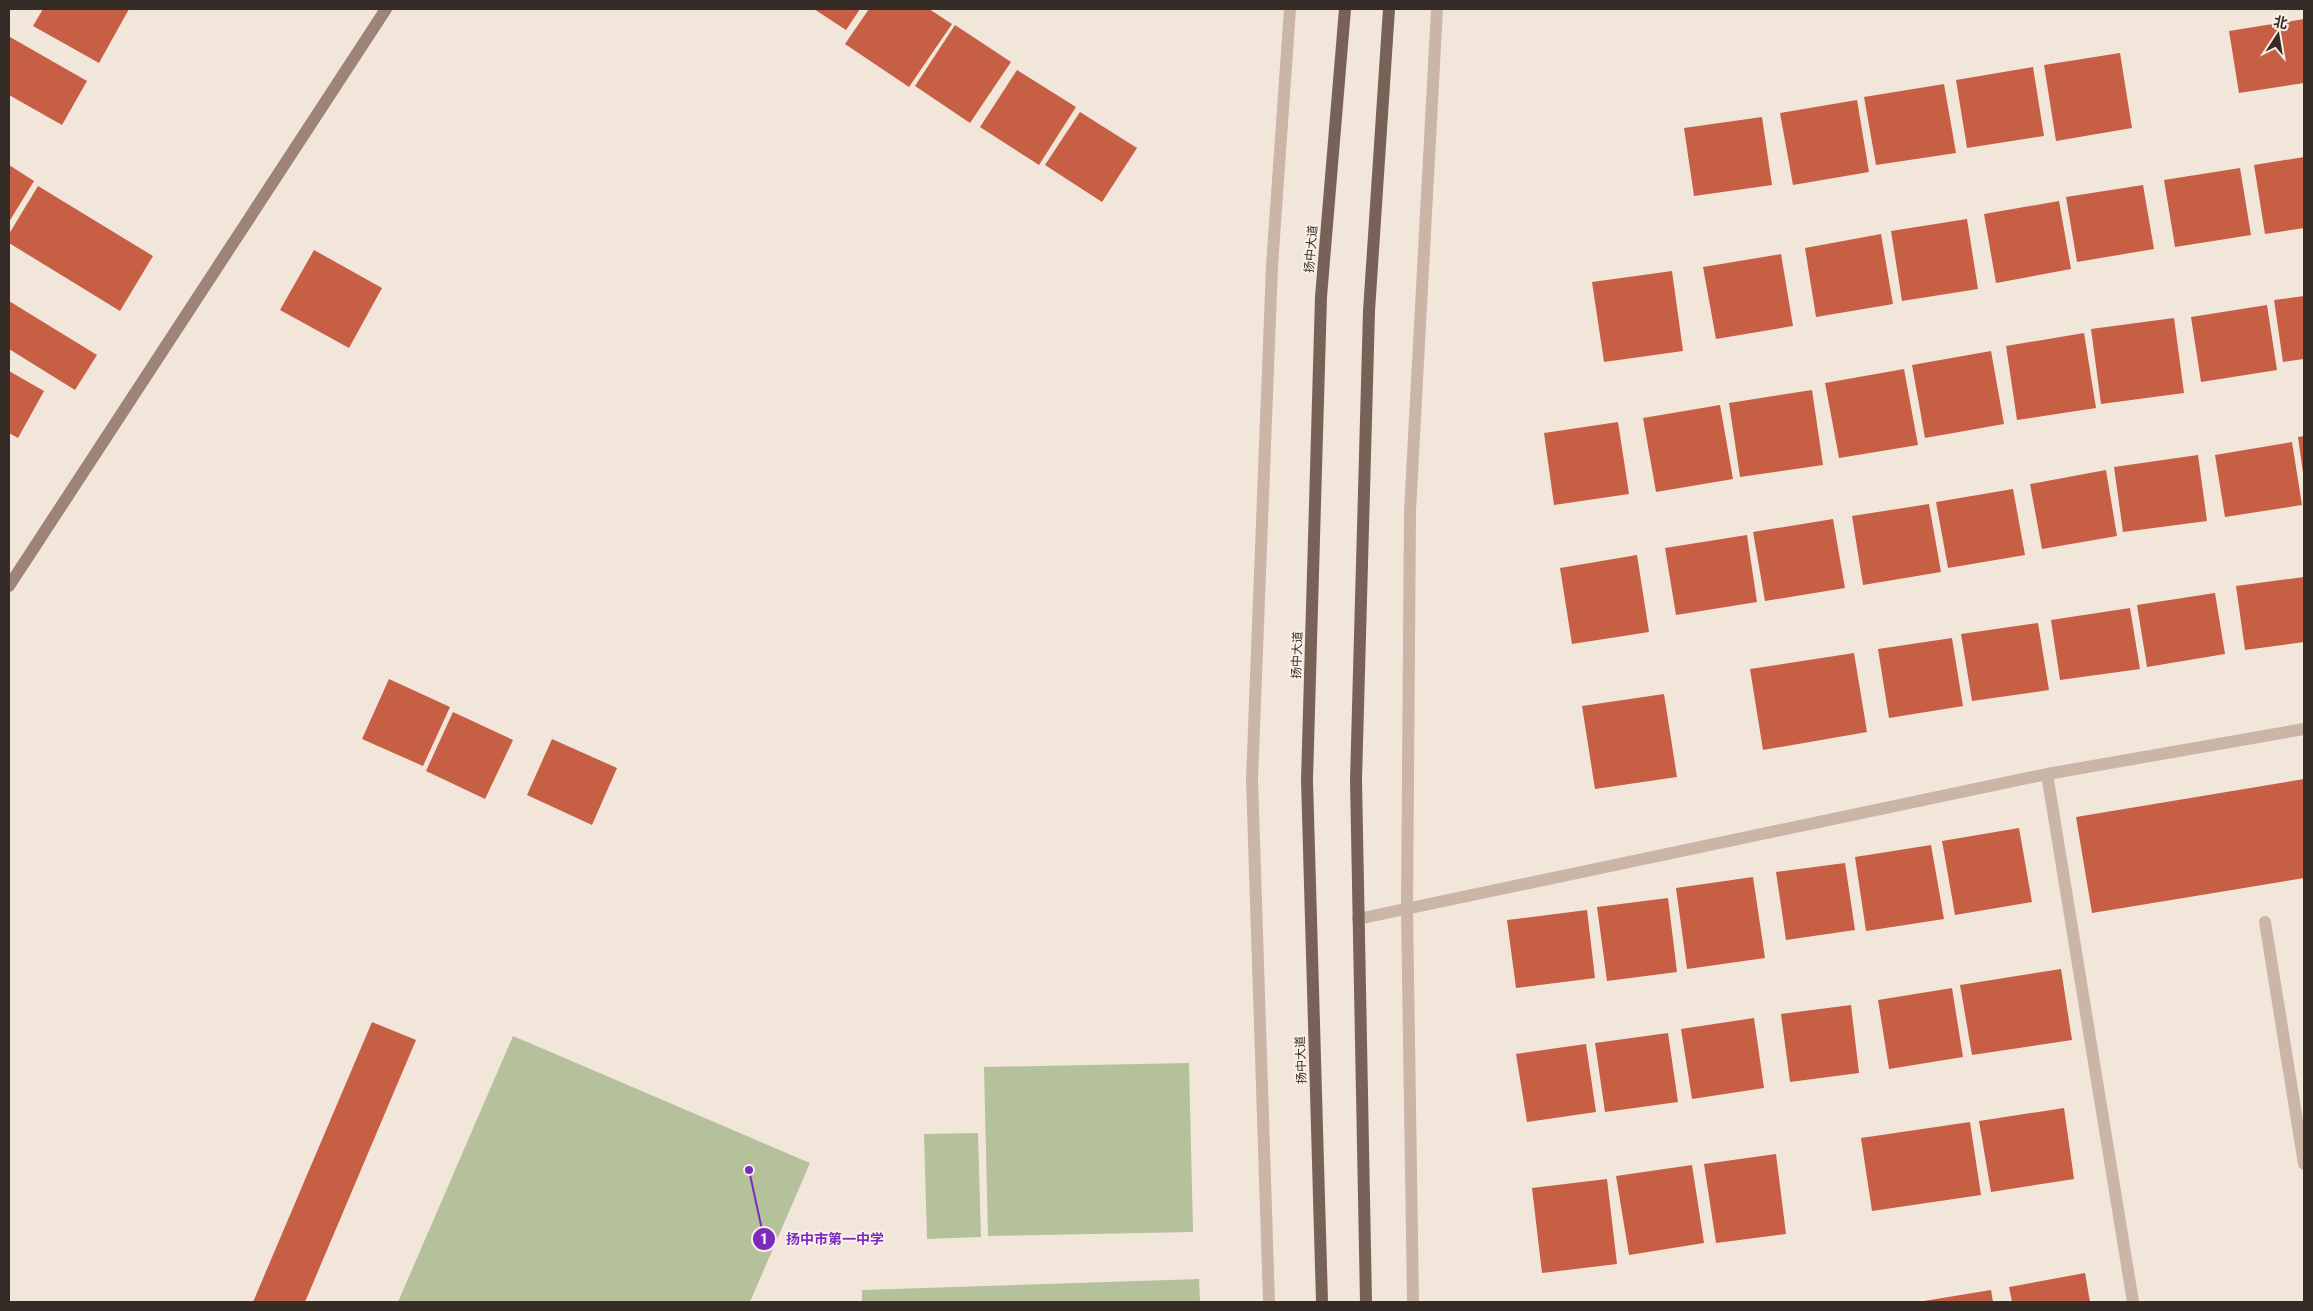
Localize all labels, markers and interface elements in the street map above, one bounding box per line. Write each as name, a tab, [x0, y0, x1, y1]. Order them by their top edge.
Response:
north arrow	[2253, 10, 2303, 60]
text: 北	[2272, 13, 2289, 32]
street label: 扬中大道	[1302, 224, 1320, 274]
street label: 扬中大道	[1289, 631, 1305, 679]
street label: 扬中大道	[1293, 1036, 1309, 1084]
callout: 扬中市第一中学	[751, 1224, 894, 1253]
text: 1	[760, 1230, 768, 1248]
text: 扬中市第一中学	[786, 1231, 884, 1247]

